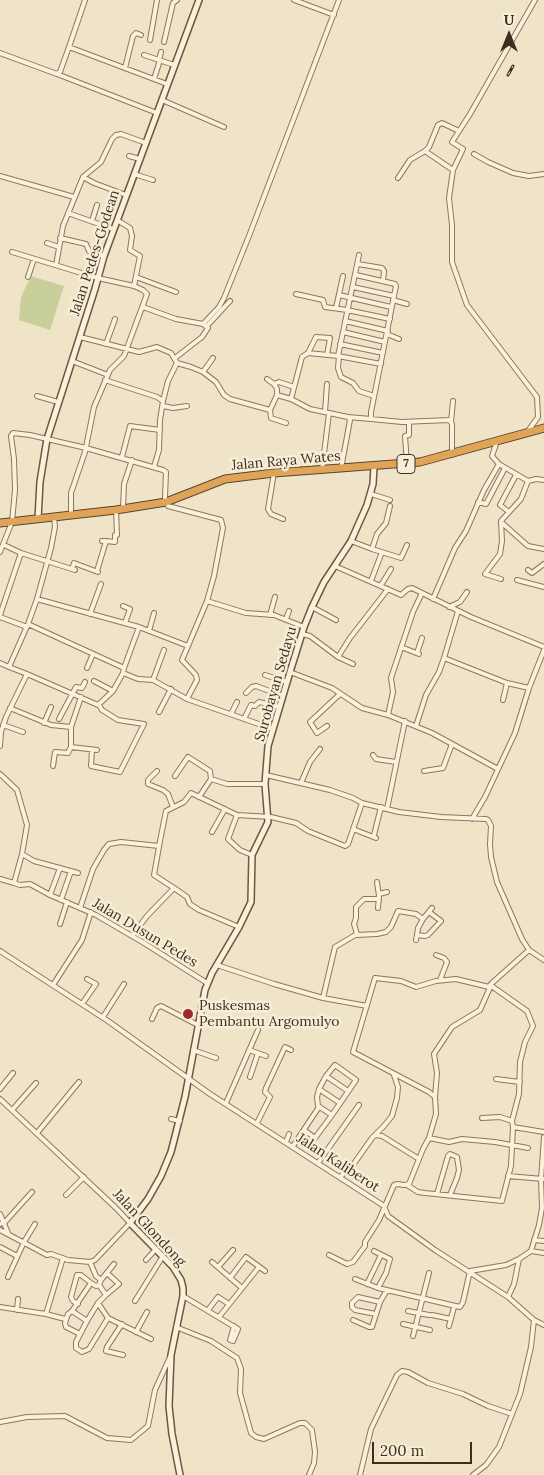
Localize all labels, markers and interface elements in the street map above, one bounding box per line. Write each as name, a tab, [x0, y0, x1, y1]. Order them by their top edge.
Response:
north arrow	[484, 10, 534, 60]
text: U	[504, 11, 514, 29]
street label: Jalan Pedes-Godean	[67, 188, 123, 318]
street label: Jalan Raya Wates	[231, 448, 341, 474]
road number: 7	[397, 454, 415, 474]
street label: Surobayan Sedayu	[252, 624, 300, 744]
street label: Jalan Dusun Pedes	[89, 895, 201, 971]
place label: Puskesmas Pembantu Argomulyo	[199, 998, 339, 1030]
marker: Puskesmas Pembantu Argomulyo	[181, 1007, 195, 1021]
street label: Jalan Kaliberot	[293, 1130, 383, 1196]
street label: Jalan Glondong	[109, 1186, 189, 1270]
scale bar	[374, 1432, 474, 1464]
text: 200 m	[380, 1441, 424, 1460]

